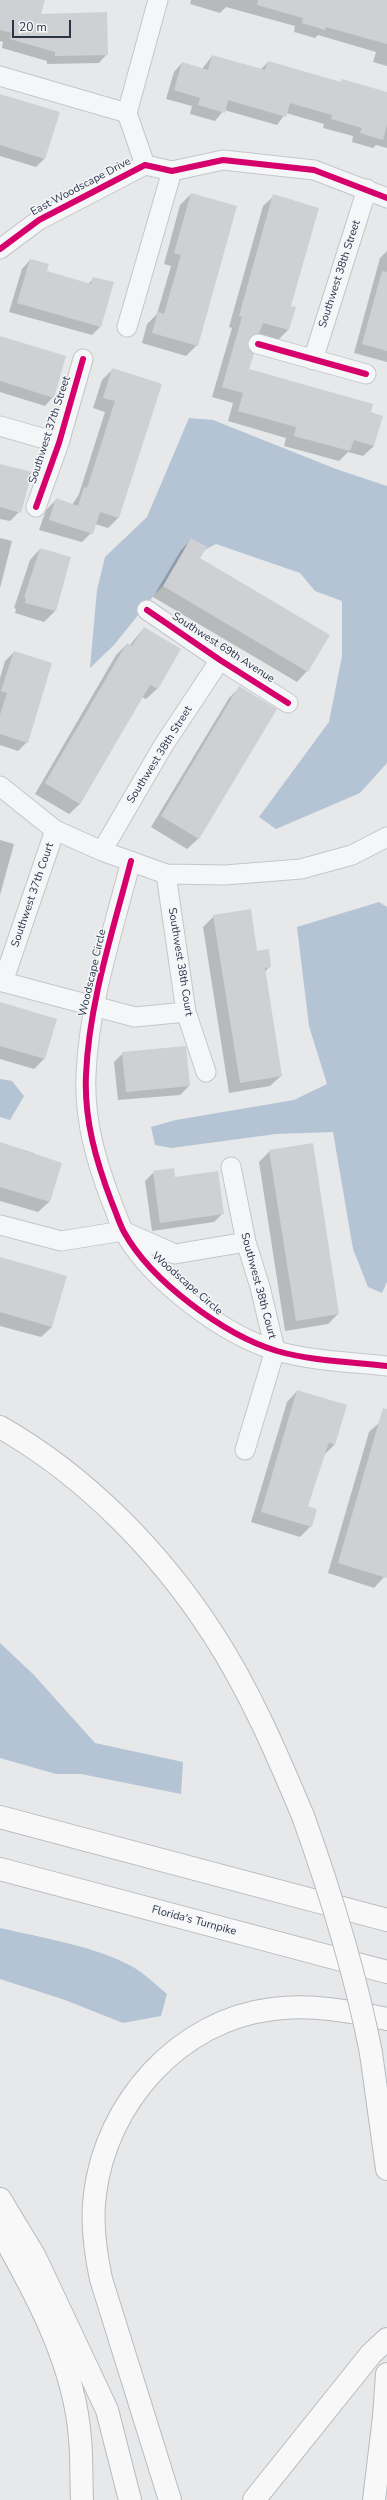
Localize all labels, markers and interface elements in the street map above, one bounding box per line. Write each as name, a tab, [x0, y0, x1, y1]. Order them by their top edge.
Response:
scale bar	[14, 12, 73, 38]
text: 20 m	[19, 19, 47, 35]
street label: East Woodscape Drive	[29, 155, 133, 219]
street label: Southwest 38th Street	[316, 219, 364, 329]
street label: Southwest 37th Street	[26, 375, 74, 485]
street label: Southwest 69th Avenue	[169, 610, 277, 686]
street label: Southwest 38th Street	[125, 704, 195, 806]
street label: Southwest 37th Court	[9, 841, 57, 949]
street label: Southwest 38th Court	[165, 907, 195, 1017]
street label: Woodscape Circle	[77, 928, 109, 1018]
street label: Southwest 38th Court	[237, 1231, 279, 1341]
street label: Woodscape Circle	[149, 1250, 225, 1318]
street label: Florida's Turnpike	[150, 1903, 238, 1939]

